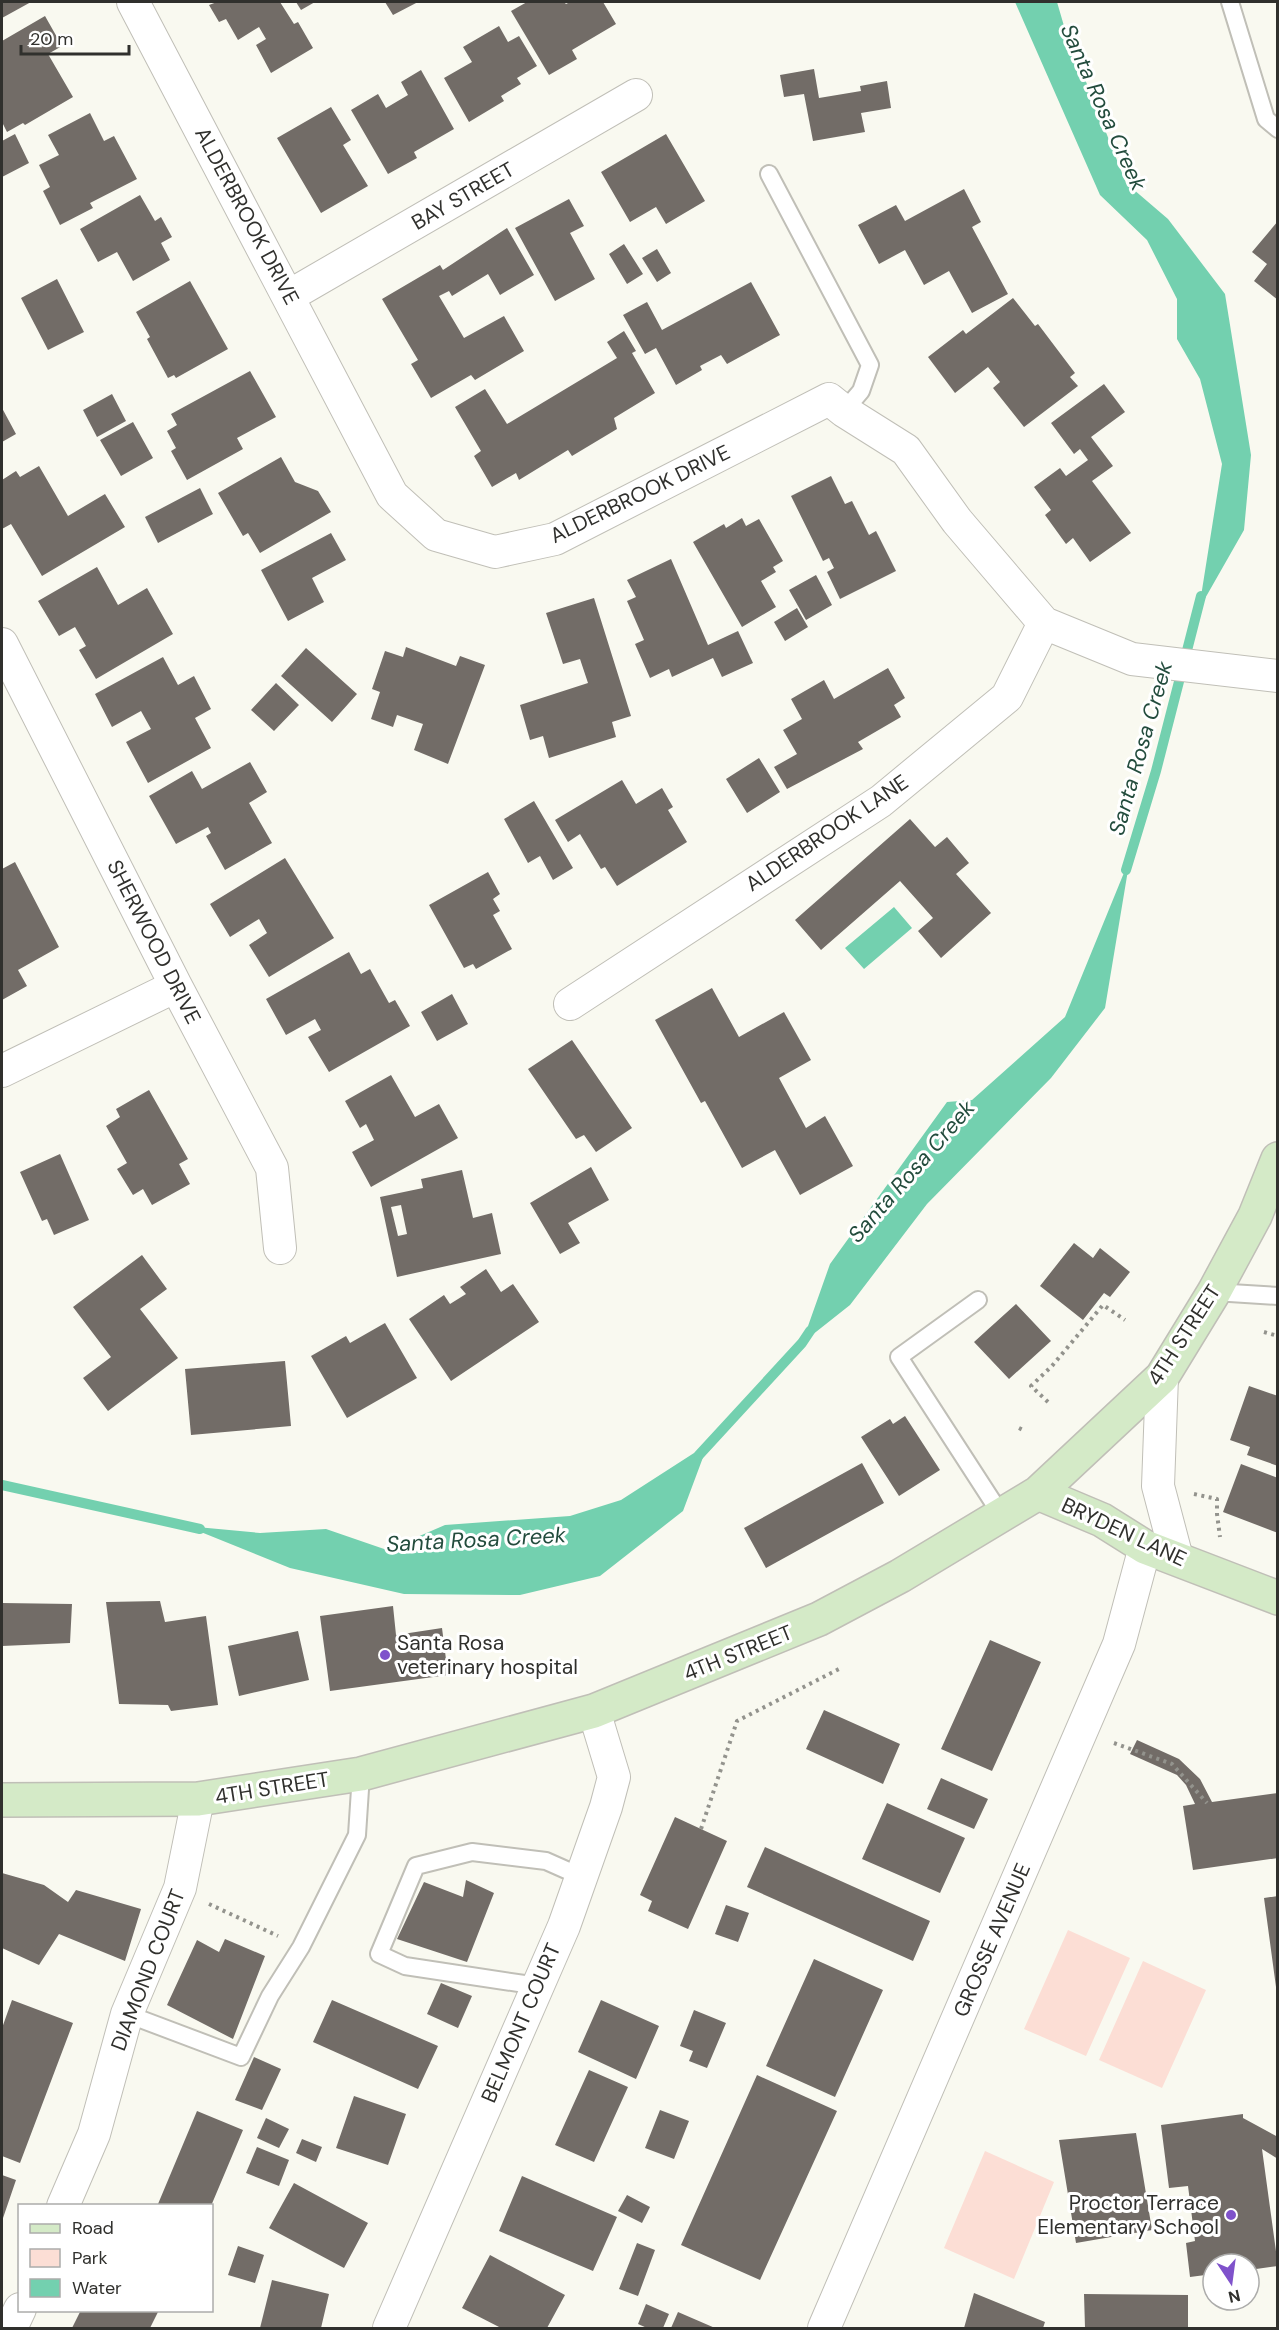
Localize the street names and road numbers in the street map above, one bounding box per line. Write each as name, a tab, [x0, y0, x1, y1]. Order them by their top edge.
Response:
street label: ALDERBROOK DRIVE	[188, 122, 306, 310]
street label: BAY STREET	[407, 155, 520, 237]
street label: ALDERBROOK DRIVE	[545, 438, 735, 550]
street label: ALDERBROOK LANE	[740, 768, 914, 898]
street label: SHERWOOD DRIVE	[101, 855, 207, 1029]
street label: 4TH STREET	[1141, 1279, 1227, 1391]
street label: BRYDEN LANE	[1057, 1491, 1191, 1573]
street label: 4TH STREET	[679, 1618, 797, 1688]
street label: 4TH STREET	[213, 1765, 331, 1811]
street label: GROSSE AVENUE	[947, 1859, 1037, 2021]
street label: DIAMOND COURT	[104, 1885, 192, 2055]
street label: BELMONT COURT	[475, 1939, 567, 2107]

